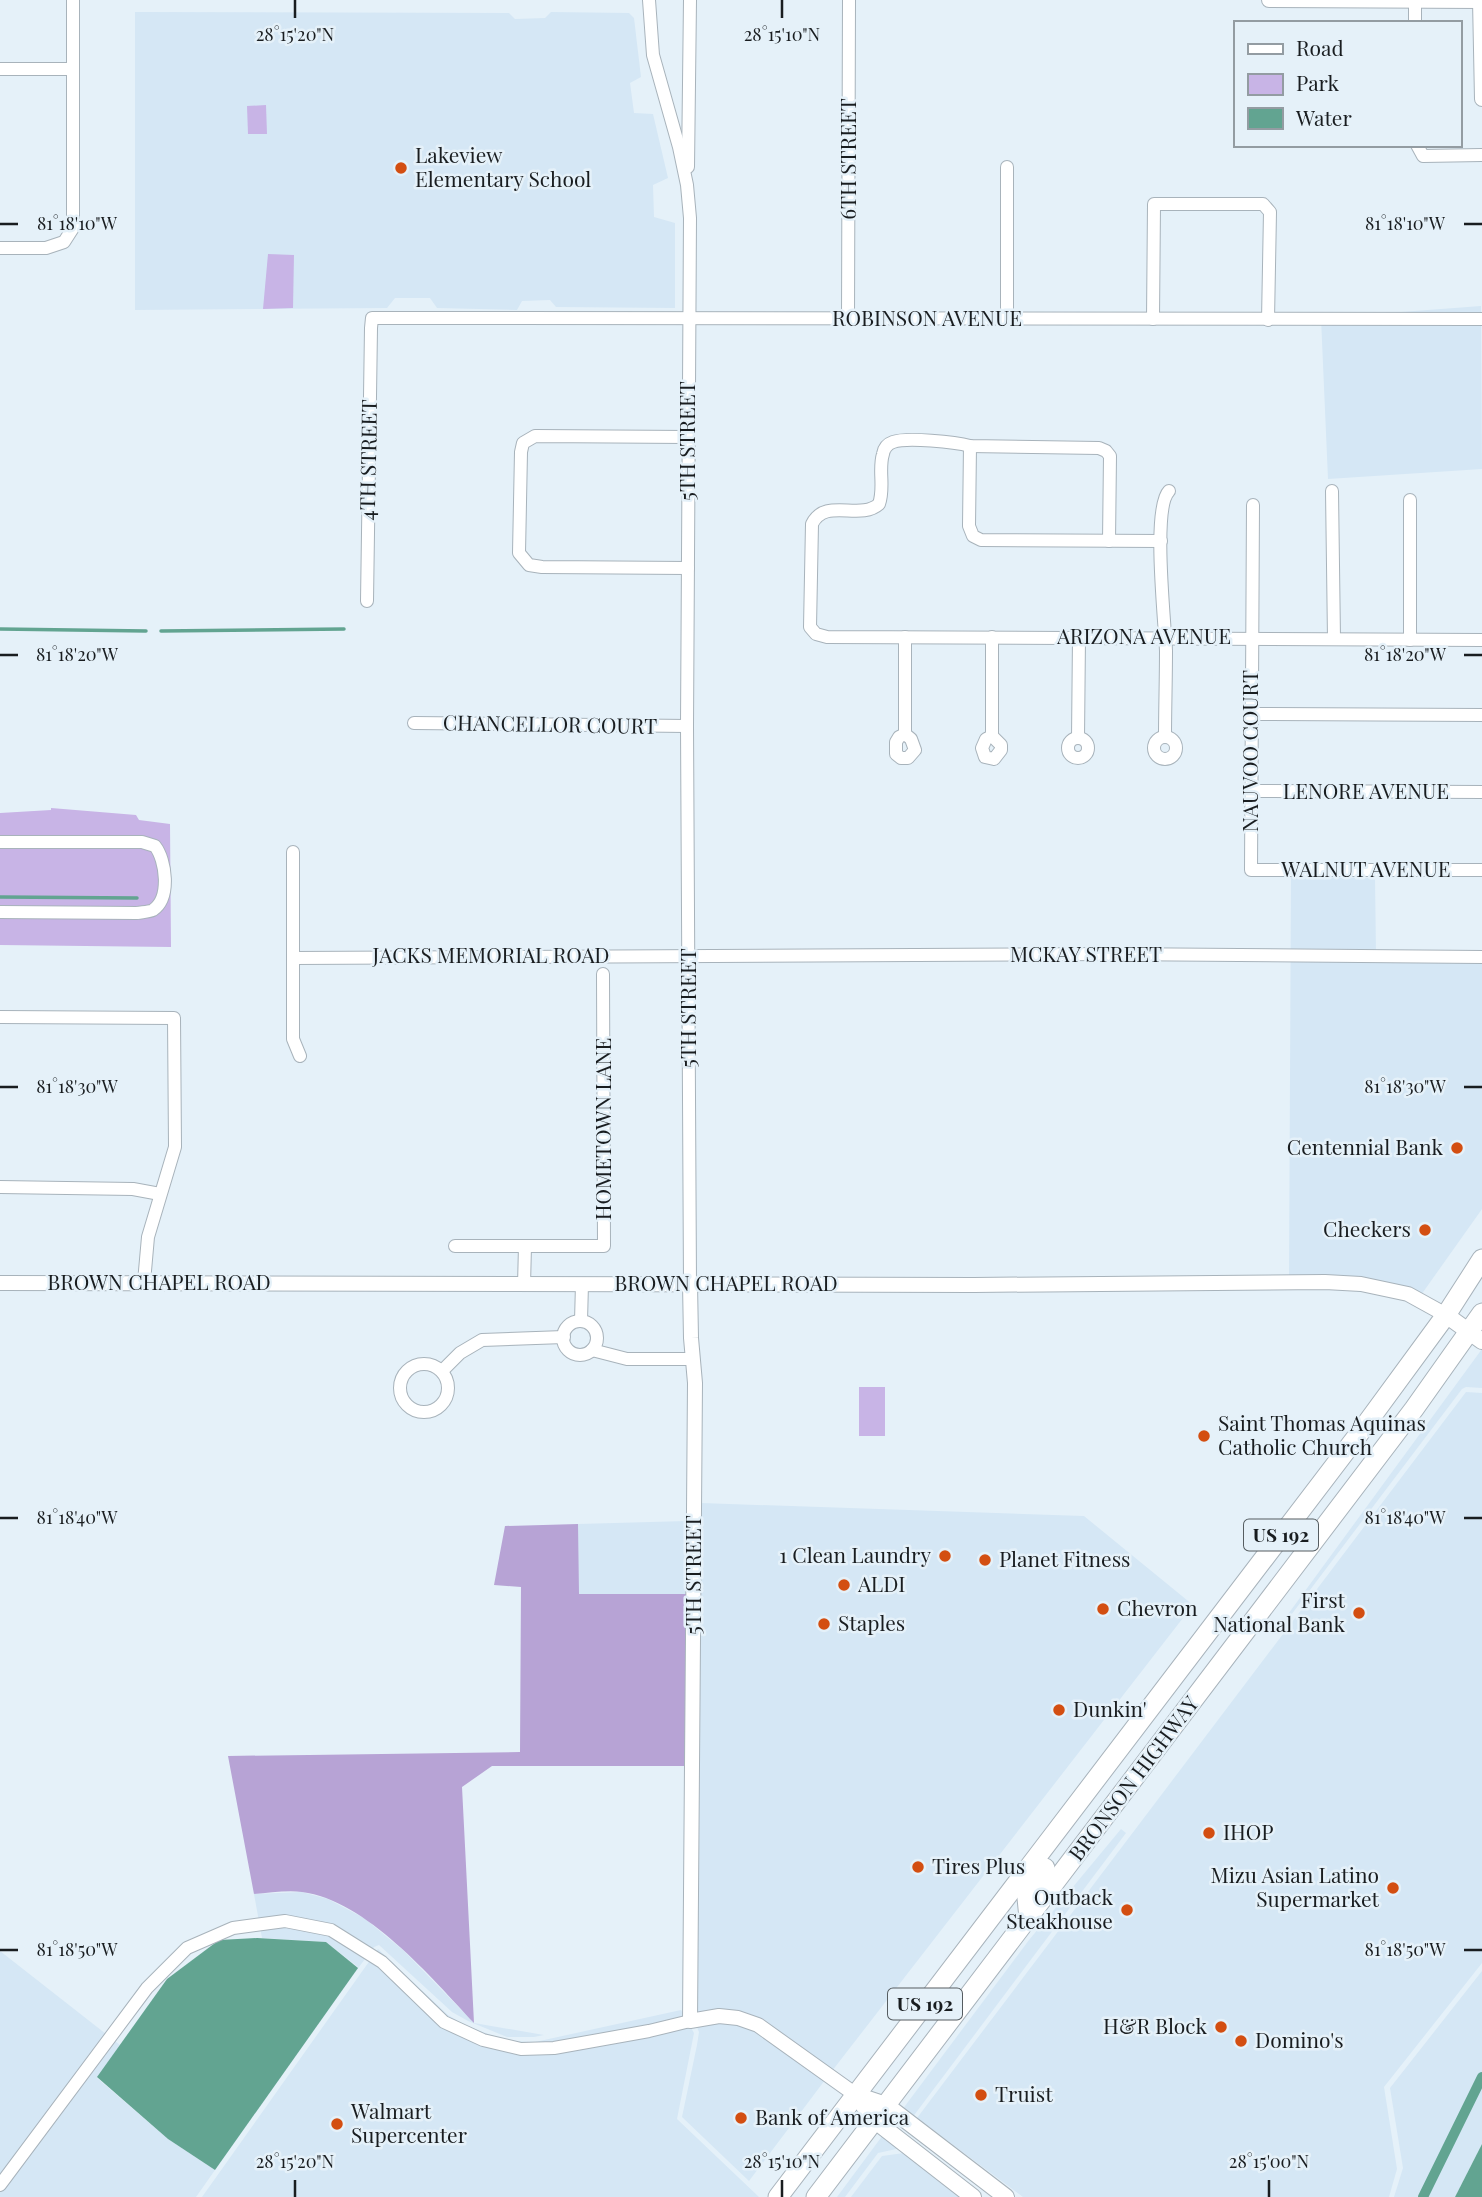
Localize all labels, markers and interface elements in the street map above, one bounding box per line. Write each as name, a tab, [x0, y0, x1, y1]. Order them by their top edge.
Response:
legend	[1234, 21, 1461, 147]
text: 28°15'20"N	[256, 22, 335, 46]
text: 28°15'10"N	[744, 22, 821, 46]
text: Road	[1296, 33, 1344, 61]
text: Park	[1296, 68, 1340, 96]
street label: 6TH STREET	[833, 98, 861, 220]
text: Water	[1295, 103, 1352, 131]
place label: Lakeview Elementary School	[415, 140, 591, 192]
marker: Lakeview Elementary School	[393, 160, 409, 176]
text: 81°18'10"W	[37, 211, 118, 235]
text: 81°18'10"W	[1365, 211, 1446, 235]
street label: ROBINSON AVENUE	[832, 303, 1022, 331]
street label: 5TH STREET	[672, 381, 700, 501]
street label: 4TH STREET	[352, 399, 382, 521]
street label: ARIZONA AVENUE	[1056, 621, 1231, 649]
text: 81°18'20"W	[36, 642, 119, 666]
text: 81°18'20"W	[1364, 642, 1447, 666]
street label: NAUVOO COURT	[1235, 670, 1263, 832]
street label: CHANCELLOR COURT	[443, 707, 657, 739]
street label: LENORE AVENUE	[1283, 776, 1449, 804]
street label: WALNUT AVENUE	[1280, 854, 1451, 882]
street label: MCKAY STREET	[1010, 939, 1162, 967]
street label: JACKS MEMORIAL ROAD	[372, 940, 609, 968]
street label: 5TH STREET	[673, 948, 701, 1068]
street label: HOMETOWN LANE	[588, 1038, 616, 1220]
text: 81°18'30"W	[36, 1074, 118, 1098]
text: 81°18'30"W	[1364, 1074, 1446, 1098]
place label: Centennial Bank	[1287, 1132, 1443, 1160]
marker: Centennial Bank	[1449, 1140, 1465, 1156]
place label: Checkers	[1323, 1214, 1411, 1242]
marker: Checkers	[1417, 1222, 1433, 1238]
street label: BROWN CHAPEL ROAD	[47, 1267, 271, 1295]
street label: BROWN CHAPEL ROAD	[614, 1268, 838, 1296]
place label: Saint Thomas Aquinas Catholic Church	[1218, 1408, 1426, 1460]
marker: Saint Thomas Aquinas Catholic Church	[1196, 1428, 1212, 1444]
text: 81°18'40"W	[37, 1505, 118, 1529]
text: 81°18'40"W	[1365, 1505, 1446, 1529]
street label: 5TH STREET	[678, 1515, 706, 1635]
road number: US 192	[1244, 1520, 1318, 1550]
place label: 1 Clean Laundry	[779, 1540, 931, 1568]
place label: Planet Fitness	[999, 1544, 1131, 1572]
marker: 1 Clean Laundry	[937, 1548, 953, 1564]
marker: Planet Fitness	[977, 1552, 993, 1568]
place label: ALDI	[857, 1569, 905, 1597]
marker: ALDI	[836, 1577, 852, 1593]
place label: First National Bank	[1213, 1585, 1346, 1637]
place label: Chevron	[1117, 1593, 1198, 1621]
marker: Chevron	[1095, 1601, 1111, 1617]
marker: First National Bank	[1351, 1605, 1367, 1621]
place label: Staples	[838, 1608, 905, 1636]
marker: Staples	[816, 1616, 832, 1632]
street label: BRONSON HIGHWAY	[1061, 1689, 1204, 1866]
place label: Dunkin'	[1073, 1694, 1147, 1722]
marker: Dunkin'	[1051, 1702, 1067, 1718]
place label: IHOP	[1223, 1817, 1274, 1845]
marker: IHOP	[1201, 1825, 1217, 1841]
place label: Tires Plus	[932, 1851, 1025, 1879]
marker: Tires Plus	[910, 1859, 926, 1875]
place label: Mizu Asian Latino Supermarket	[1210, 1860, 1380, 1912]
marker: Mizu Asian Latino Supermarket	[1385, 1880, 1401, 1896]
place label: Outback Steakhouse	[1006, 1882, 1113, 1934]
marker: Outback Steakhouse	[1119, 1902, 1135, 1918]
text: 81°18'50"W	[37, 1937, 118, 1961]
text: 81°18'50"W	[1365, 1937, 1446, 1961]
road number: US 192	[888, 1988, 962, 2020]
place label: H&R Block	[1103, 2011, 1207, 2039]
marker: H&R Block	[1213, 2019, 1229, 2035]
place label: Domino's	[1255, 2025, 1344, 2053]
marker: Domino's	[1233, 2033, 1249, 2049]
place label: Truist	[995, 2079, 1053, 2107]
marker: Truist	[973, 2087, 989, 2103]
place label: Walmart Supercenter	[350, 2096, 468, 2148]
place label: Bank of America	[755, 2102, 910, 2130]
marker: Bank of America	[733, 2110, 749, 2126]
marker: Walmart Supercenter	[329, 2116, 345, 2132]
text: 28°15'20"N	[256, 2149, 335, 2173]
text: 28°15'10"N	[744, 2149, 821, 2173]
text: 28°15'00"N	[1229, 2149, 1309, 2173]

